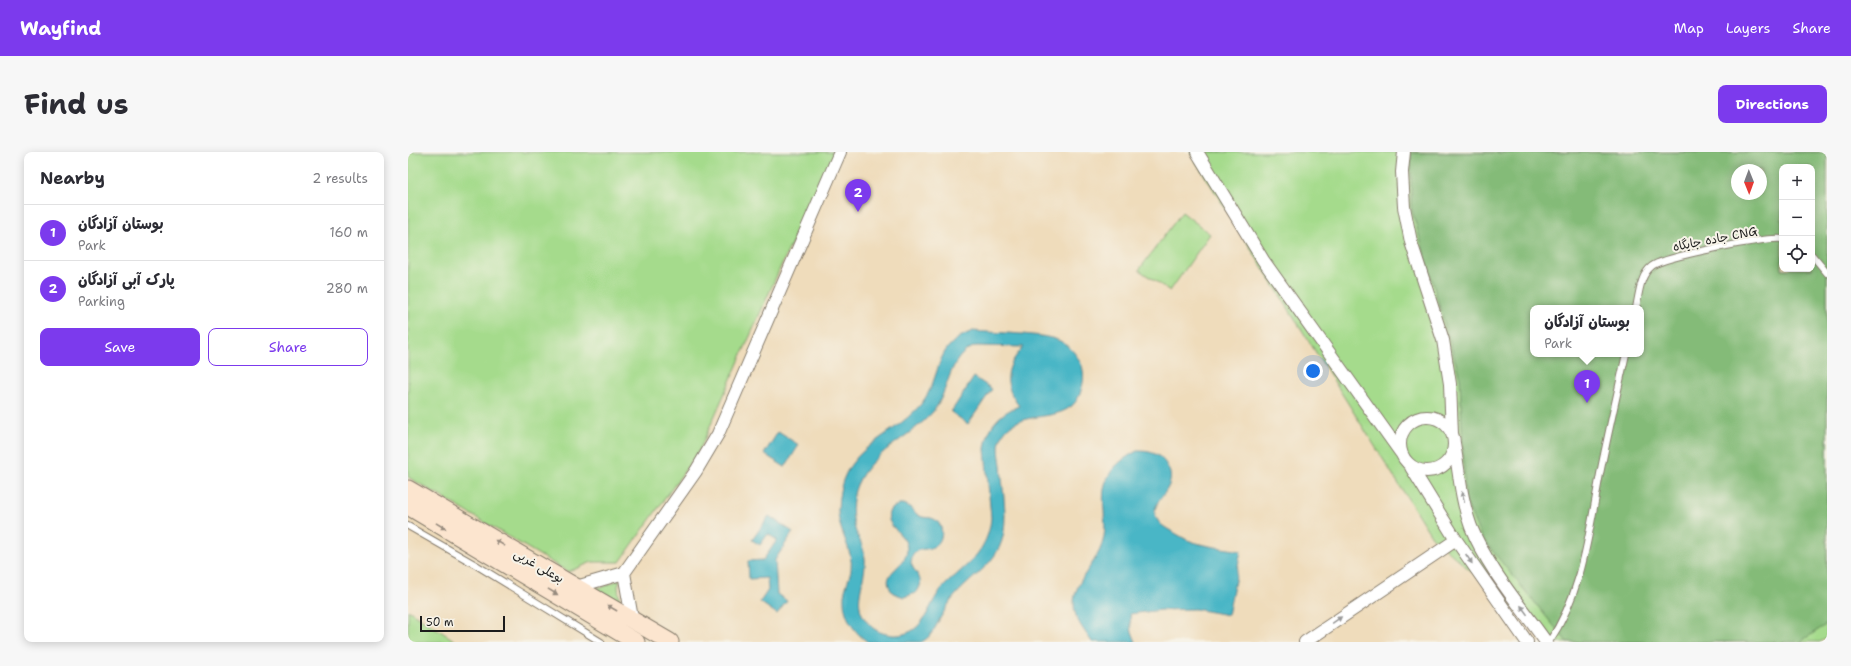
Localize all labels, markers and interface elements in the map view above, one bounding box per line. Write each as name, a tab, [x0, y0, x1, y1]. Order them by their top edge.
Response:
text: Wayfind	[20, 16, 101, 41]
text: Map	[1674, 19, 1704, 37]
text: Layers	[1726, 19, 1770, 37]
text: Share	[1792, 19, 1831, 37]
text: Find us	[24, 85, 129, 123]
button: Directions	[1718, 85, 1827, 123]
north arrow	[1731, 164, 1767, 200]
map controls	[1779, 164, 1815, 272]
button: +	[1779, 164, 1815, 200]
text: Nearby	[40, 167, 105, 189]
text: 2 results	[312, 170, 368, 187]
pin: 2	[845, 179, 871, 212]
button: −	[1779, 200, 1815, 236]
text: بوستان آزادگان	[78, 214, 164, 234]
street label: جاده جایگاه CNG	[1671, 223, 1759, 255]
text: 1	[50, 224, 56, 241]
text: 160 m	[330, 224, 368, 241]
button: locate	[1779, 236, 1815, 272]
text: Park	[78, 237, 106, 254]
text: پارک آبی آزادگان	[78, 270, 175, 290]
text: 2	[48, 280, 58, 297]
text: 280 m	[326, 280, 368, 297]
text: Parking	[78, 293, 125, 310]
popup	[1530, 305, 1644, 357]
text: بوستان آزادگان	[1544, 312, 1630, 332]
button: Save	[40, 328, 200, 366]
button: Share	[208, 328, 368, 366]
text: Park	[1544, 335, 1572, 352]
your location	[1303, 361, 1323, 381]
pin: 1	[1574, 370, 1600, 403]
one-way arrow	[1459, 491, 1465, 503]
one-way arrow	[435, 522, 447, 529]
one-way arrow	[494, 540, 506, 547]
street label: بوعلی غربی	[511, 545, 567, 587]
one-way arrow	[1465, 553, 1473, 564]
one-way arrow	[547, 589, 559, 596]
one-way arrow	[607, 604, 618, 611]
one-way arrow	[1520, 605, 1528, 616]
scale bar	[420, 614, 505, 633]
text: 50 m	[426, 615, 454, 630]
one-way arrow	[1332, 616, 1342, 624]

